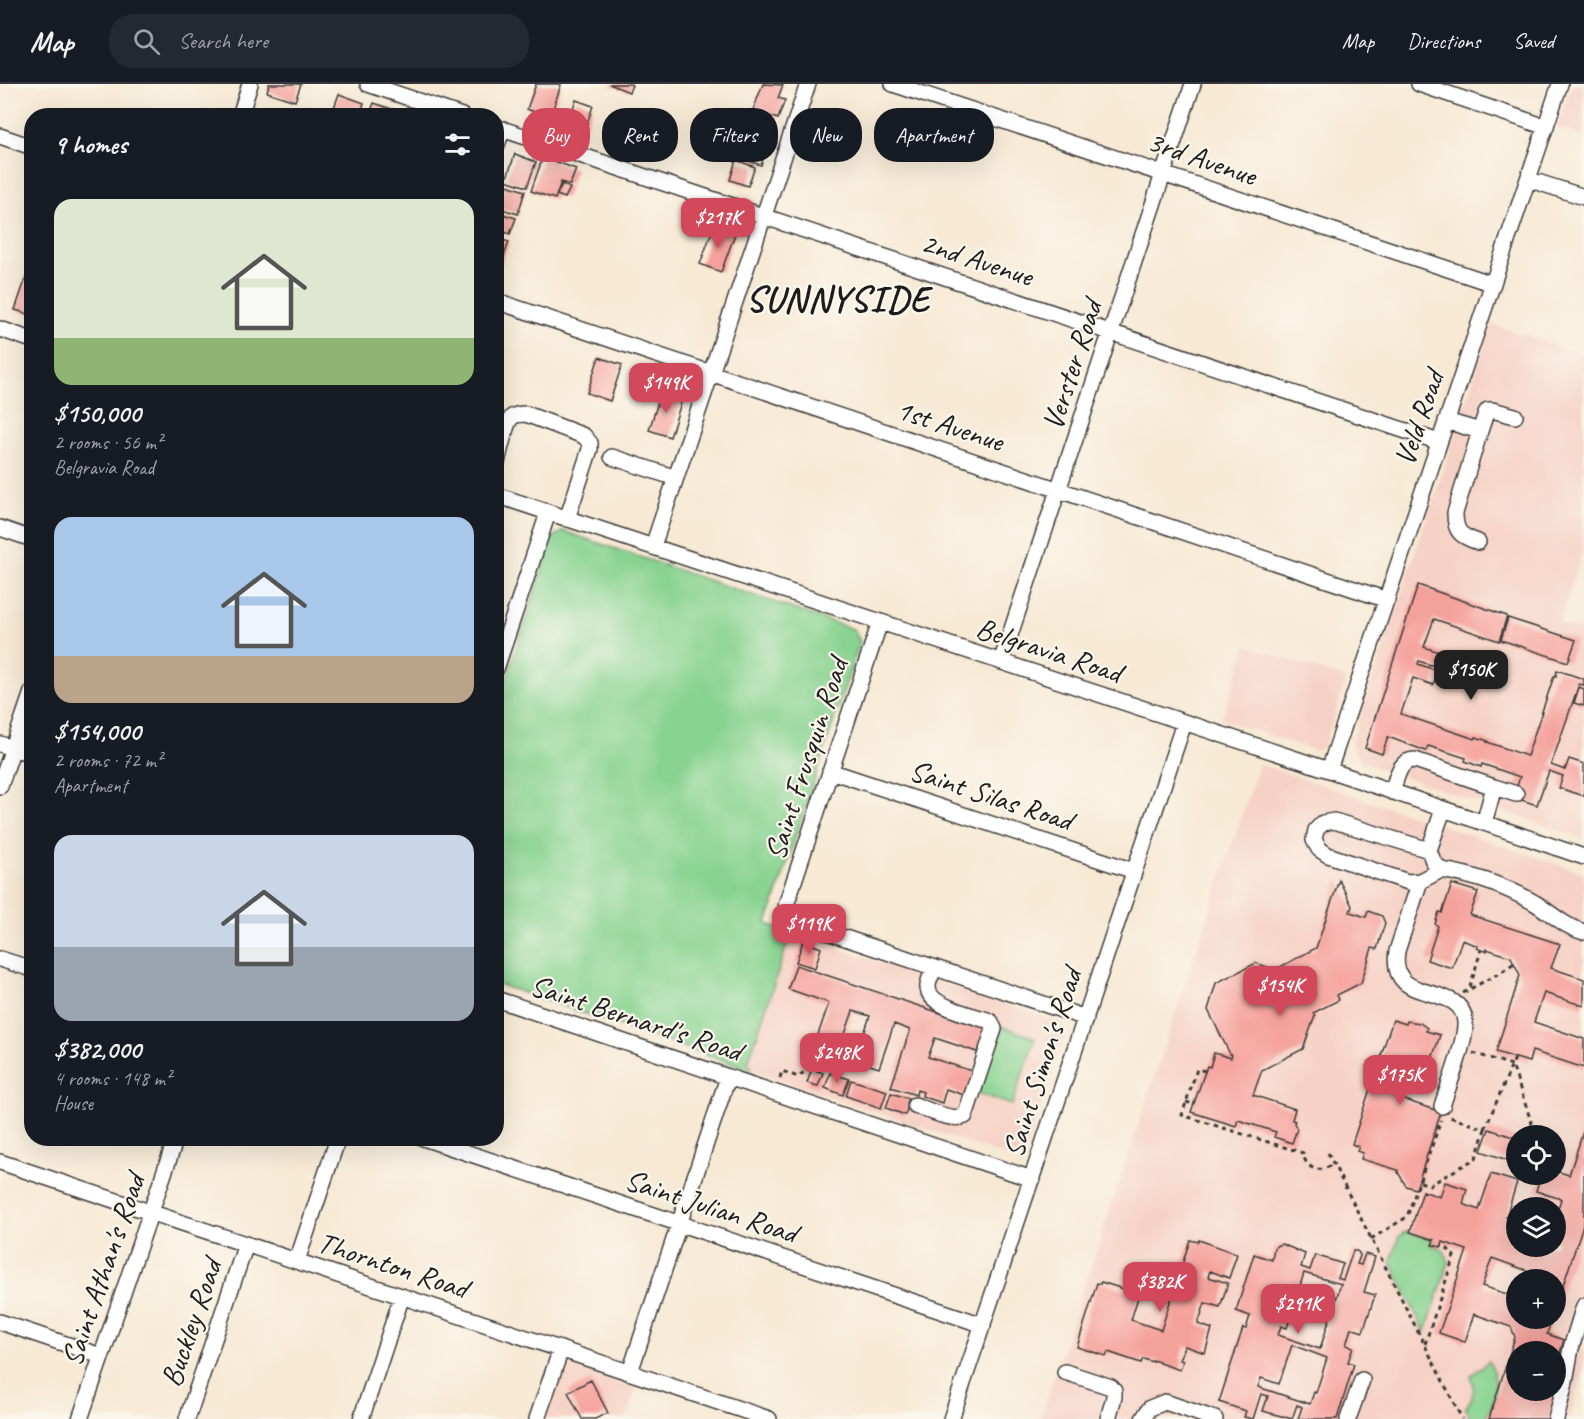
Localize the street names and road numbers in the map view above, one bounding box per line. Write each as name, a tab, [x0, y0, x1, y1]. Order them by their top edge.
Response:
street label: 3rd Avenue	[1143, 122, 1263, 195]
street label: 2nd Avenue	[916, 223, 1040, 296]
street label: Verster Road	[1033, 292, 1112, 434]
street label: Veld Road	[1385, 362, 1454, 470]
street label: 1st Avenue	[892, 390, 1010, 461]
street label: Belgravia Road	[972, 609, 1130, 693]
street label: Saint Frusquin Road	[756, 649, 858, 865]
street label: Saint Silas Road	[905, 751, 1081, 840]
street label: Saint Simon's Road	[994, 960, 1092, 1162]
street label: Saint Bernard's Road	[525, 966, 750, 1071]
street label: Saint Julian Road	[620, 1160, 806, 1253]
street label: Saint Athan's Road	[52, 1165, 155, 1371]
street label: Thornton Road	[313, 1223, 477, 1308]
street label: Buckley Road	[152, 1250, 232, 1392]

